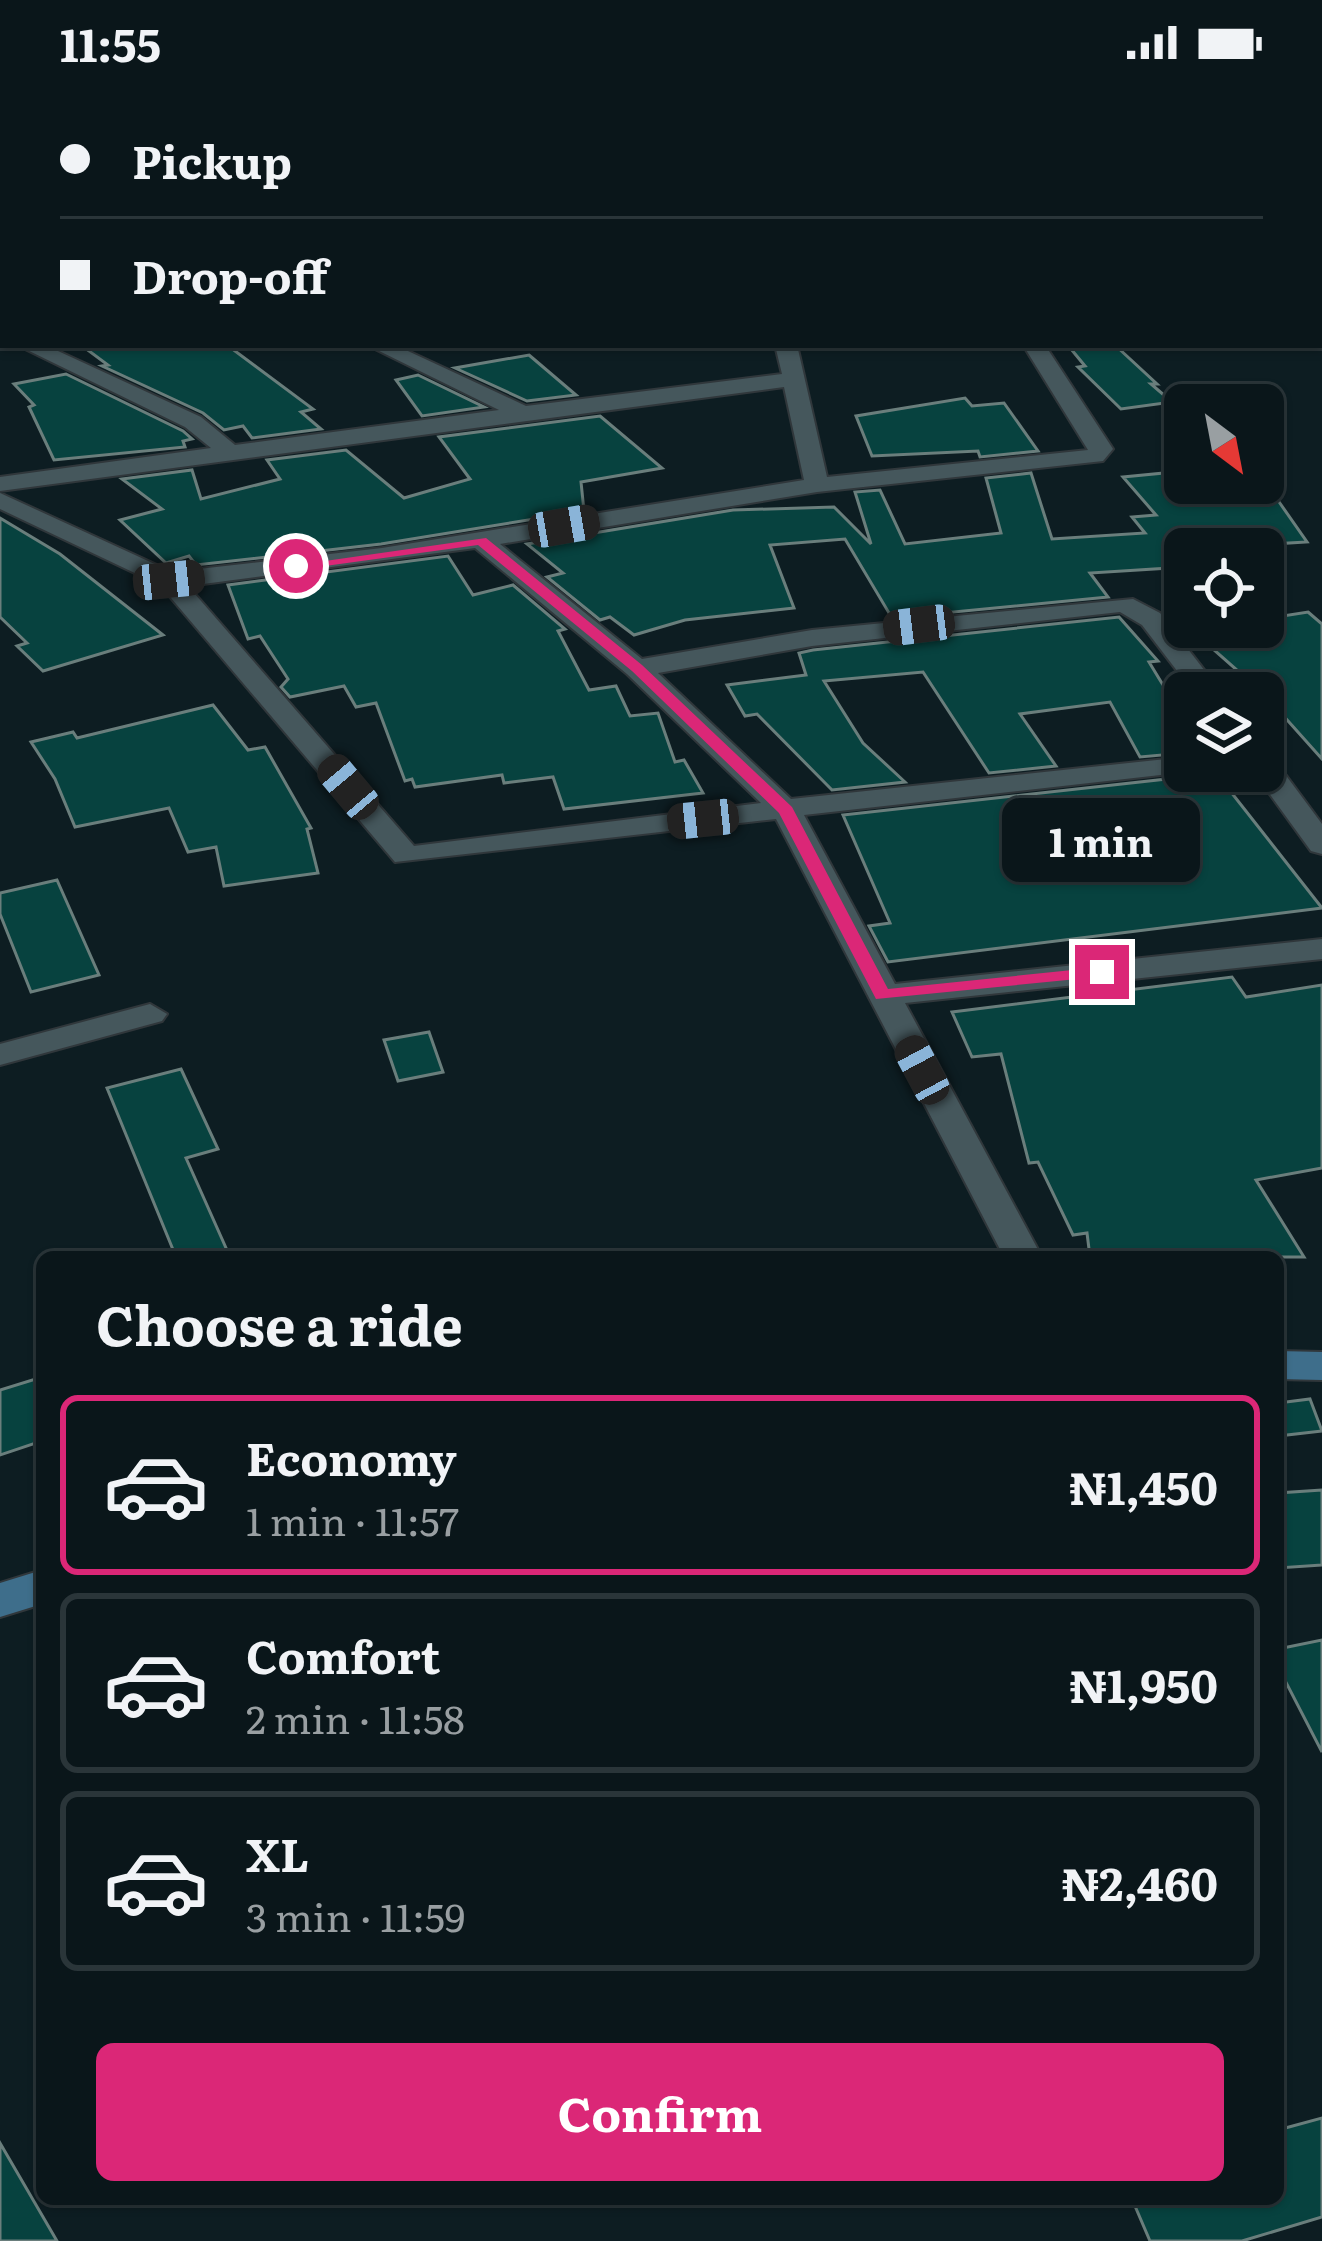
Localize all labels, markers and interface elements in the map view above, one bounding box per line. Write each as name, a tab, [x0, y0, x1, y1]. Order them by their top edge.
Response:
text: 11:55	[60, 9, 161, 76]
text: Pickup	[132, 126, 292, 193]
text: Drop-off	[132, 241, 328, 308]
north arrow	[1164, 384, 1284, 504]
map controls	[1164, 384, 1284, 792]
car	[525, 502, 603, 550]
button: locate	[1164, 528, 1284, 648]
route start	[269, 539, 323, 593]
car	[131, 558, 207, 602]
car	[881, 603, 957, 647]
button: layers	[1164, 672, 1284, 792]
car	[311, 748, 385, 826]
car	[665, 797, 741, 841]
callout: 1 min	[1003, 798, 1201, 882]
text: 1 min	[1049, 811, 1153, 869]
route end	[1075, 945, 1129, 999]
car	[889, 1030, 955, 1110]
text: Choose a ride	[96, 1282, 463, 1363]
text: Economy	[246, 1423, 457, 1490]
icon: car	[102, 1431, 210, 1539]
text: ₦1,450	[1069, 1452, 1218, 1519]
text: 1 min · 11:57	[246, 1490, 459, 1548]
text: Comfort	[246, 1621, 440, 1688]
icon: car	[102, 1629, 210, 1737]
text: ₦1,950	[1069, 1650, 1218, 1717]
text: 2 min · 11:58	[246, 1688, 465, 1746]
text: XL	[246, 1819, 309, 1886]
icon: car	[102, 1827, 210, 1935]
text: ₦2,460	[1062, 1848, 1218, 1915]
text: 3 min · 11:59	[246, 1886, 465, 1944]
button: Confirm	[96, 2043, 1224, 2181]

